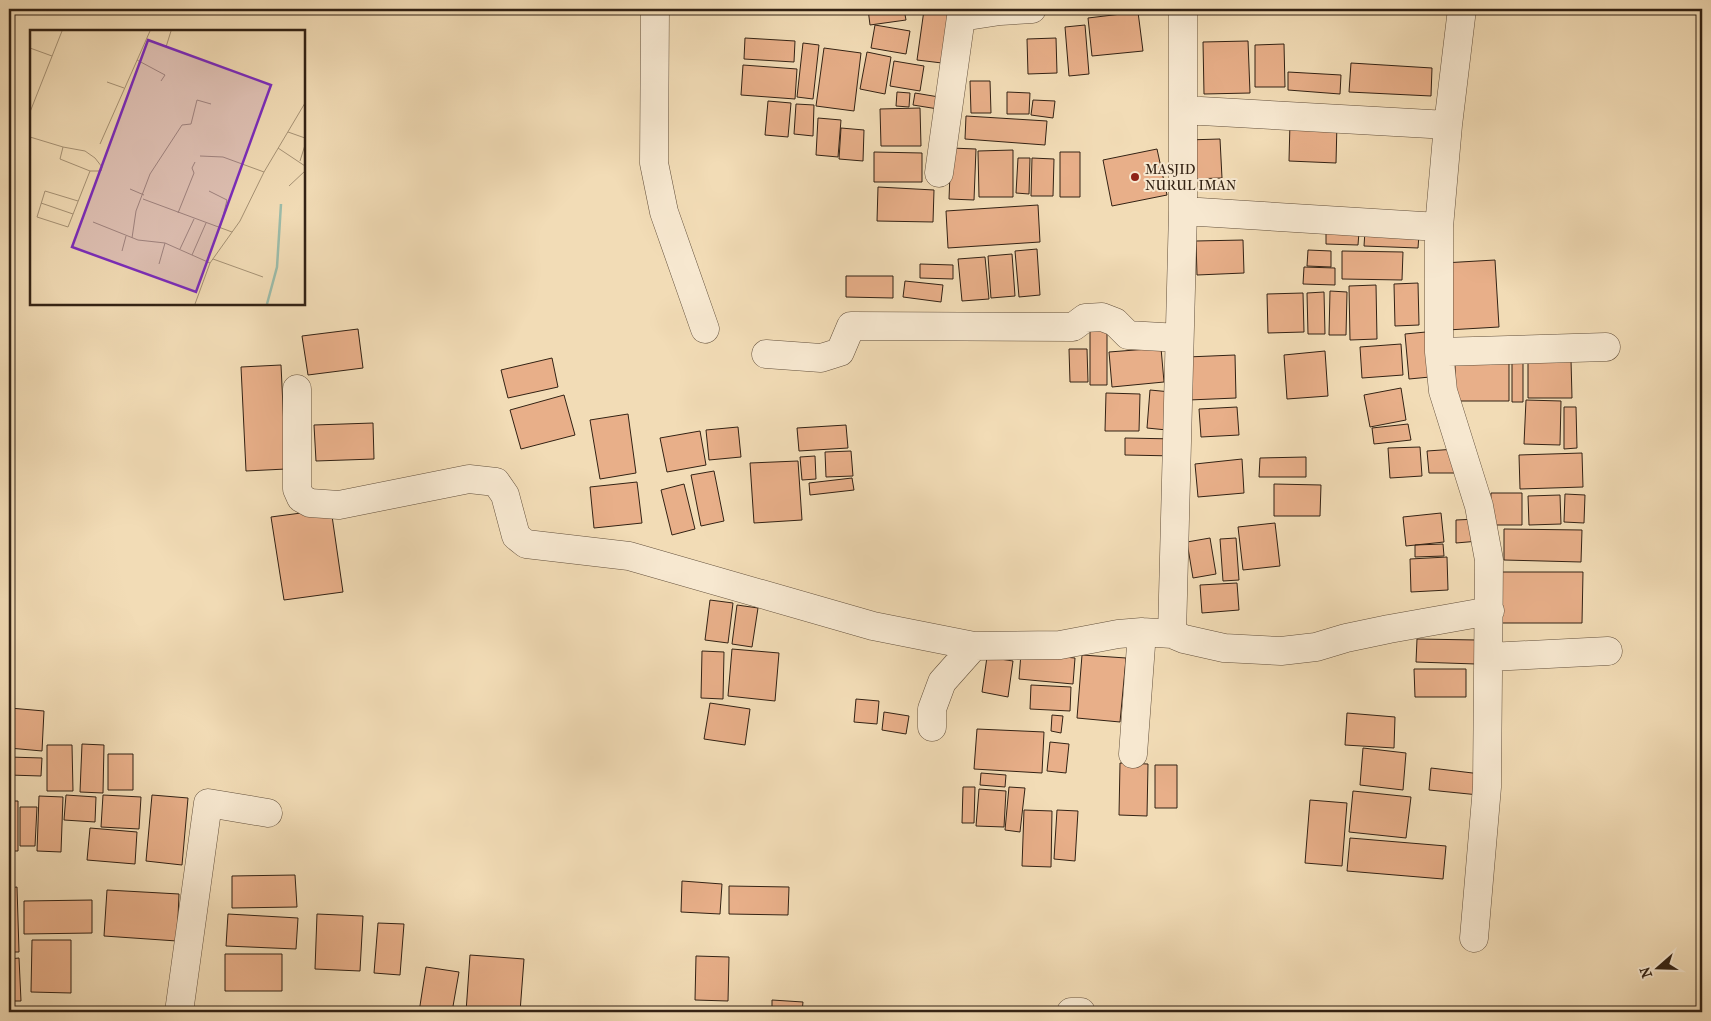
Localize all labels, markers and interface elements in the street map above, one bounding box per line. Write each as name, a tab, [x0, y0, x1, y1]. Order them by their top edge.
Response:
inset map	[30, 30, 305, 305]
place label: MASJID NURUL IMAN	[1145, 161, 1237, 194]
marker: MASJID NURUL IMAN	[1129, 171, 1141, 183]
north arrow	[1634, 944, 1684, 994]
text: N	[1636, 964, 1656, 980]

